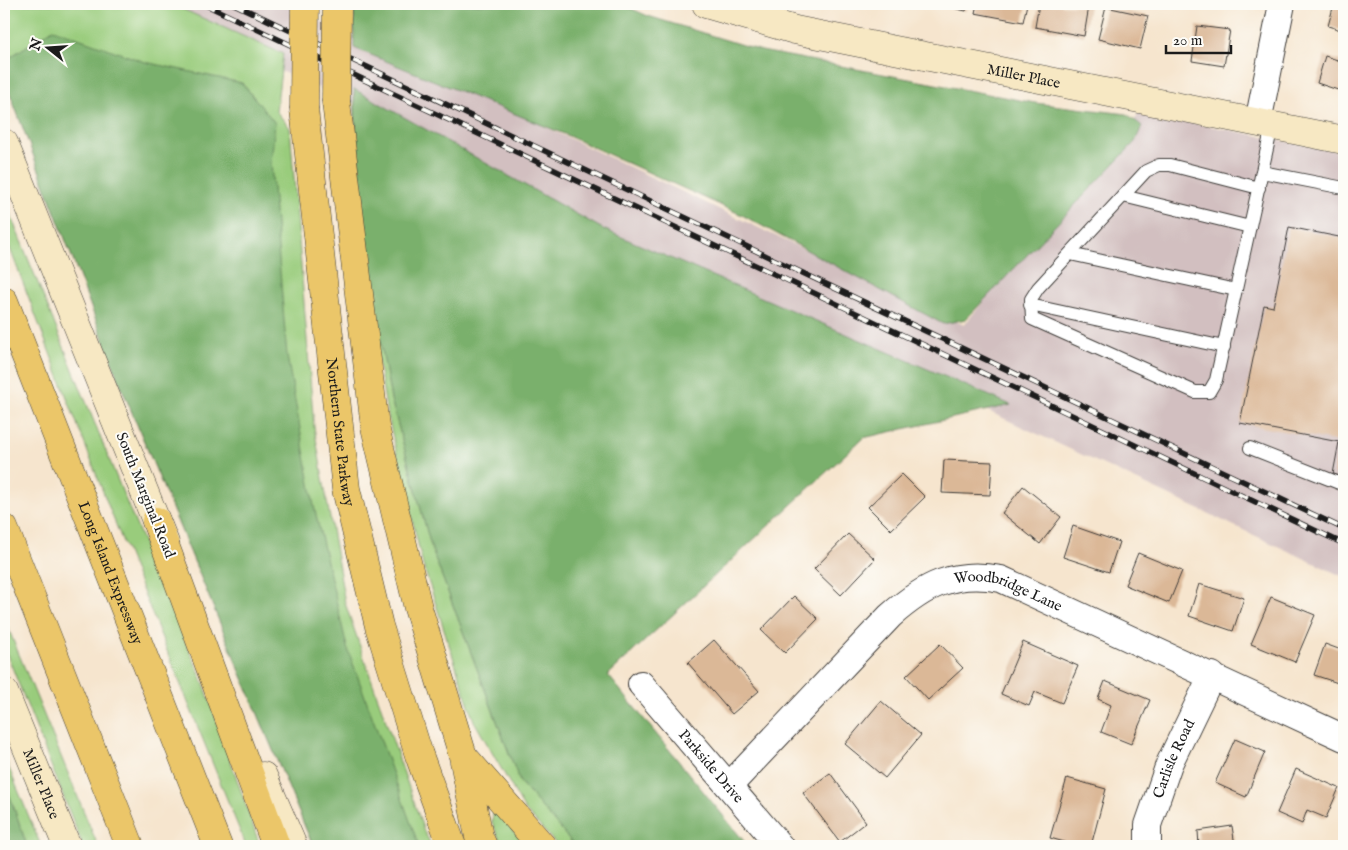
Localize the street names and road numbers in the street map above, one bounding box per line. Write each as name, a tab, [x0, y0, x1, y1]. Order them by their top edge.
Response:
street label: Miller Place	[985, 60, 1062, 93]
street label: Northern State Parkway	[322, 357, 359, 509]
street label: South Marginal Road	[112, 430, 180, 562]
street label: Long Island Expressway	[74, 499, 147, 648]
street label: Woodbridge Lane	[953, 567, 1065, 616]
street label: Carlisle Road	[1149, 715, 1200, 801]
street label: Parkside Drive	[674, 726, 748, 807]
street label: Miller Place	[18, 746, 64, 822]

